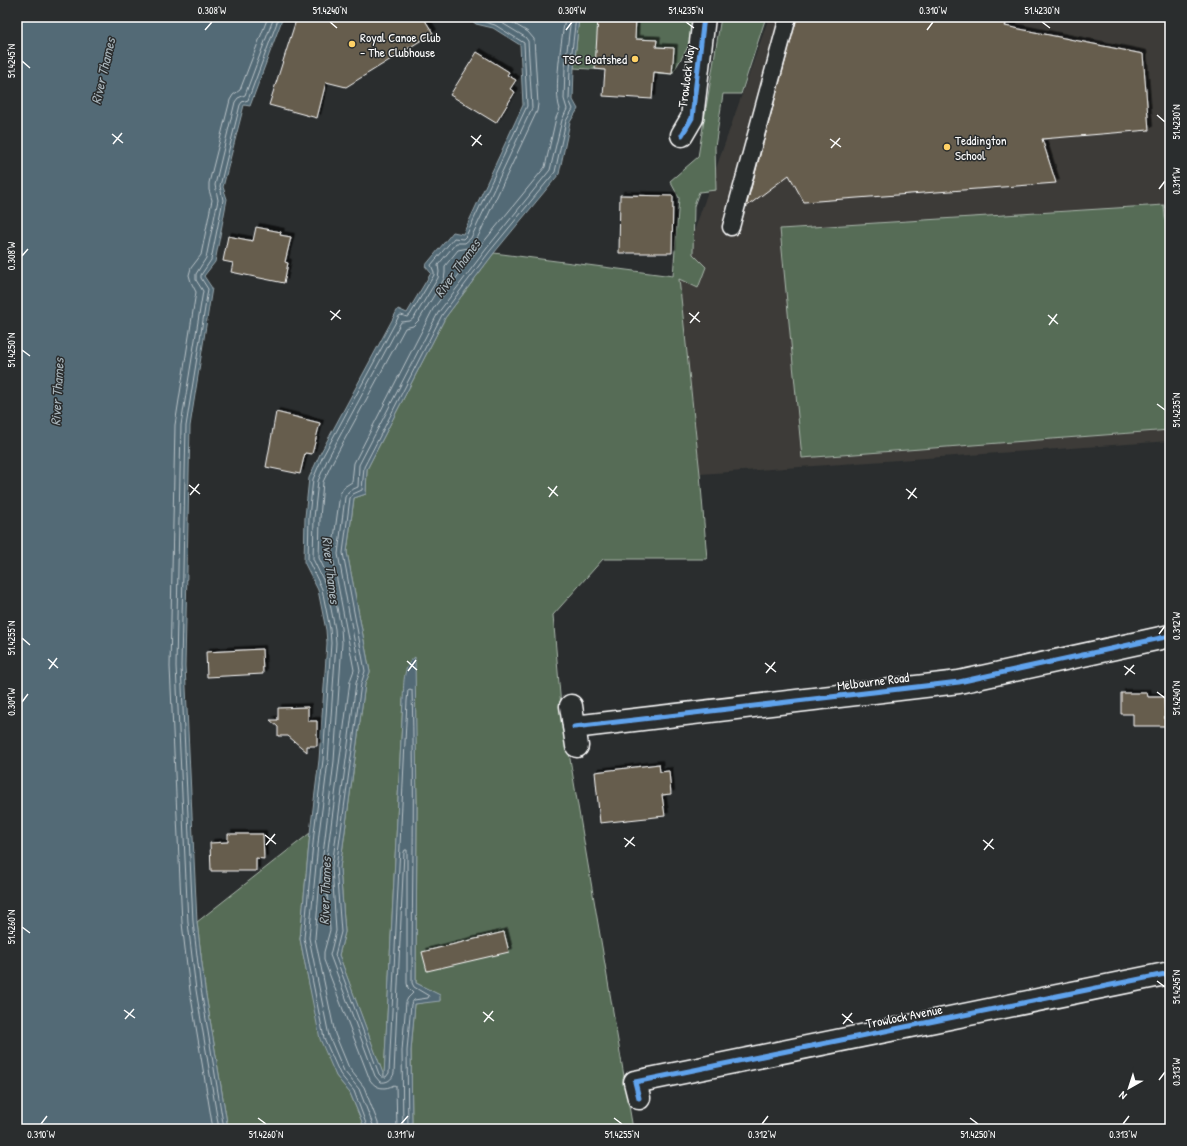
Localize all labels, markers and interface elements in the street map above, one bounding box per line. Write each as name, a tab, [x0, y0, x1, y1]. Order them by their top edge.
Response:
text: 0.308°W	[198, 4, 227, 17]
text: 51.4240°N	[313, 4, 347, 17]
text: 0.309°W	[558, 4, 587, 17]
text: 51.4235°N	[669, 4, 703, 17]
text: 0.310°W	[919, 4, 948, 17]
text: 51.4230°N	[1024, 4, 1060, 17]
place label: Royal Canoe Club - The Clubhouse	[360, 28, 441, 61]
water label: River Thames	[86, 34, 120, 106]
marker: Royal Canoe Club - The Clubhouse	[347, 39, 357, 49]
street label: Trowlock Way	[673, 43, 699, 108]
text: 51.4245°N	[5, 44, 18, 78]
place label: TSC Boatshed	[563, 50, 627, 68]
marker: TSC Boatshed	[630, 54, 640, 64]
text: 51.4230°N	[1170, 104, 1183, 140]
place label: Teddington School	[955, 131, 1007, 164]
marker: Teddington School	[942, 142, 952, 152]
text: 0.311°W	[1170, 167, 1183, 194]
water label: River Thames	[429, 233, 485, 301]
text: 0.308°W	[5, 241, 18, 270]
text: 51.4250°N	[5, 333, 18, 367]
water label: River Thames	[45, 356, 68, 426]
text: 51.4235°N	[1170, 393, 1183, 427]
water label: River Thames	[318, 535, 345, 606]
text: 0.312°W	[1170, 611, 1183, 640]
text: 51.4255°N	[5, 621, 18, 655]
street label: Melbourne Road	[836, 668, 910, 694]
text: 51.4240°N	[1170, 681, 1183, 715]
text: 0.309°W	[5, 687, 18, 716]
water label: River Thames	[314, 855, 335, 925]
text: 51.4260°N	[5, 910, 18, 944]
text: 51.4245°N	[1170, 970, 1183, 1004]
street label: Trowlock Avenue	[864, 1000, 944, 1032]
text: 0.313°W	[1170, 1057, 1183, 1086]
north arrow	[1109, 1068, 1149, 1108]
text: N	[1116, 1088, 1129, 1103]
text: 0.310°W	[27, 1128, 56, 1141]
text: 51.4260°N	[249, 1128, 283, 1141]
text: 0.311°W	[388, 1128, 415, 1141]
text: 51.4255°N	[605, 1128, 639, 1141]
text: 0.312°W	[748, 1128, 777, 1141]
text: 51.4250°N	[961, 1128, 995, 1141]
text: 0.313°W	[1109, 1128, 1138, 1141]

